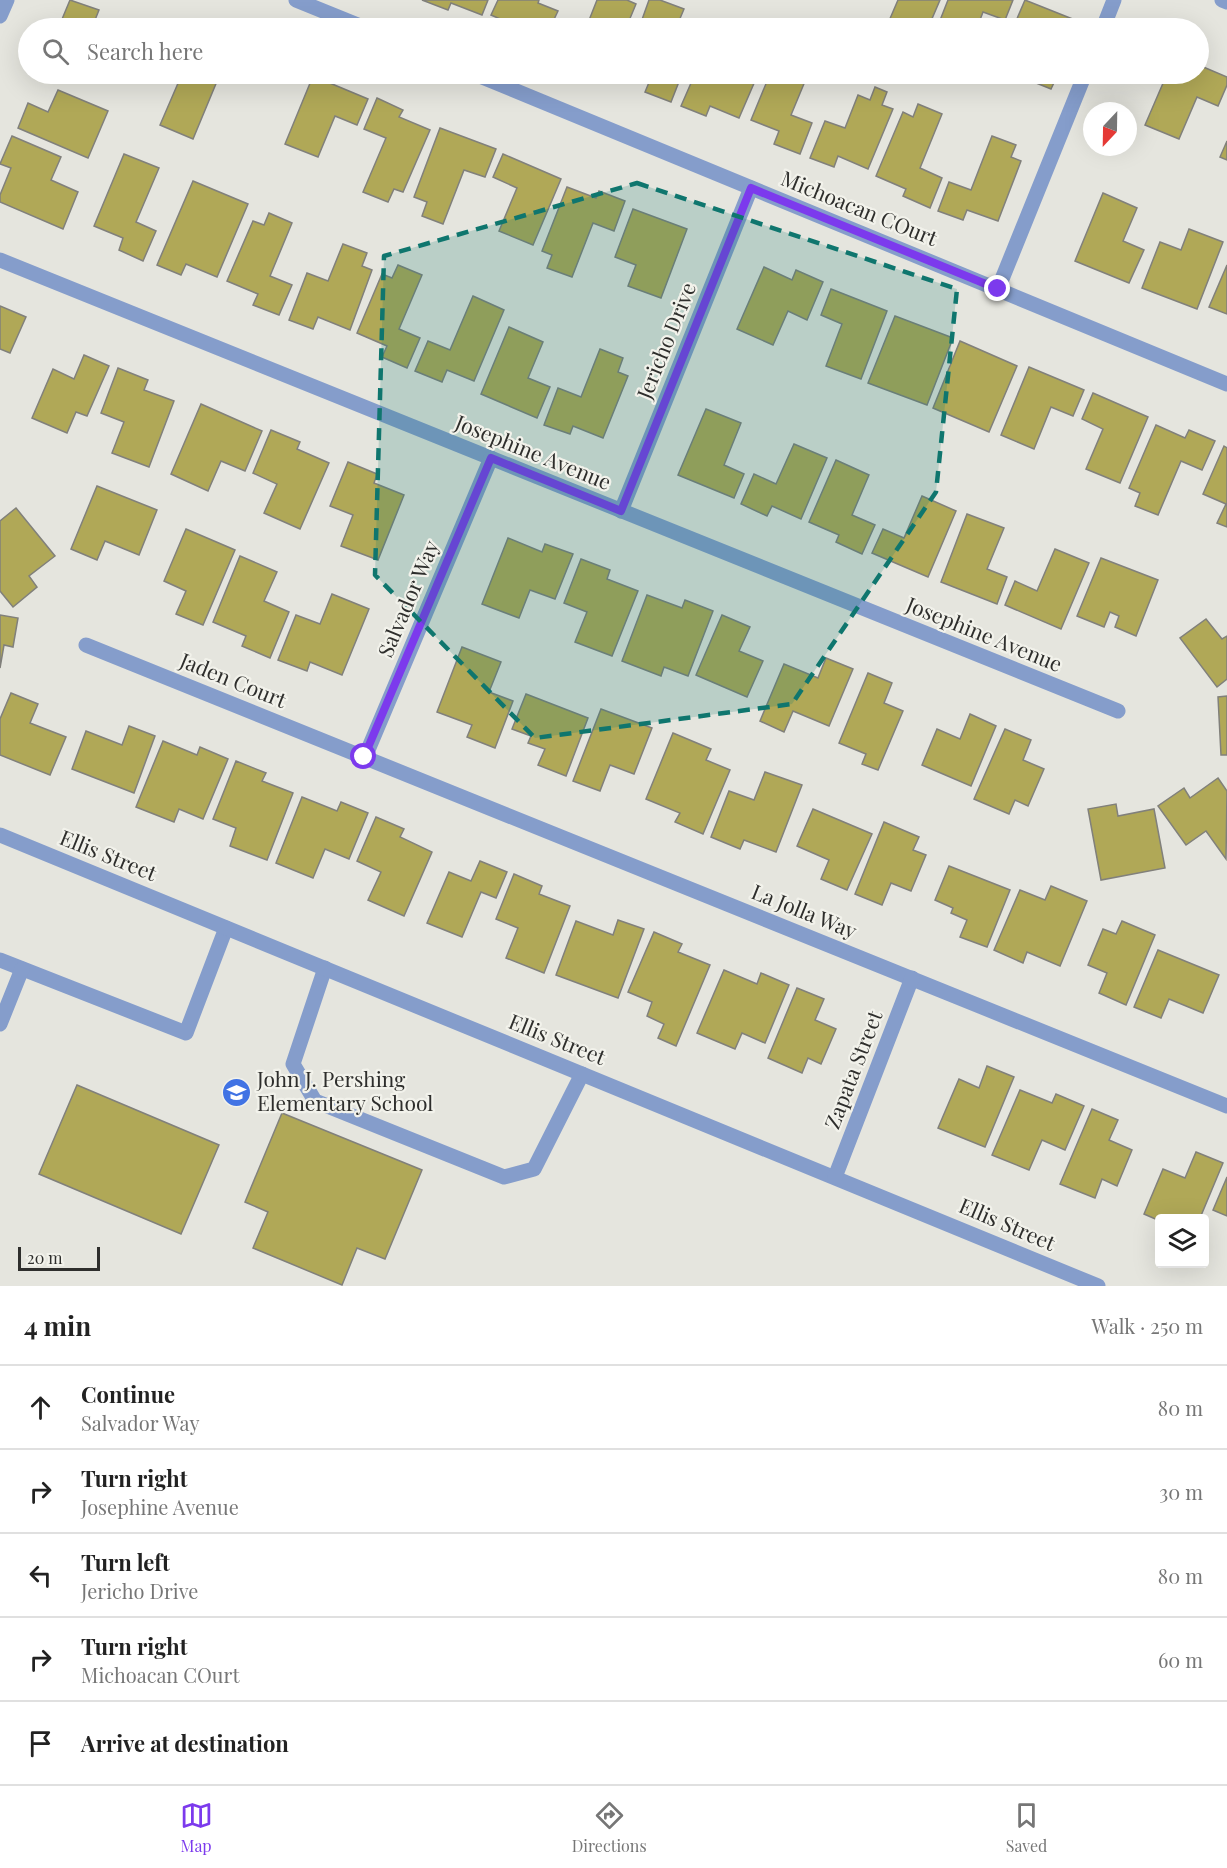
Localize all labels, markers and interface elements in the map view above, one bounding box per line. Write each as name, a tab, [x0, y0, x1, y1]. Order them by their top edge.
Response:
search box	[18, 18, 1209, 84]
icon: search	[39, 35, 72, 68]
text: Search here	[87, 36, 203, 66]
north arrow	[1083, 102, 1137, 156]
street label: Michoacan COurt	[777, 163, 943, 252]
route end	[984, 275, 1010, 301]
street label: Jericho Drive	[629, 278, 701, 404]
street label: Josephine Avenue	[451, 407, 616, 495]
street label: Salvador Way	[370, 535, 445, 661]
street label: Josephine Avenue	[902, 589, 1067, 677]
street label: Jaden Court	[175, 645, 292, 713]
route start	[350, 743, 376, 769]
street label: Ellis Street	[56, 822, 162, 886]
street label: La Jolla Way	[748, 876, 862, 944]
street label: Zapata Street	[817, 1005, 888, 1133]
street label: Ellis Street	[505, 1006, 611, 1070]
place label: John J. Pershing Elementary School	[256, 1064, 433, 1116]
school or university icon: John J. Pershing Elementary School	[220, 1076, 252, 1108]
street label: Ellis Street	[955, 1190, 1061, 1256]
map controls	[1155, 1214, 1209, 1268]
button: layers	[1155, 1214, 1209, 1268]
scale bar	[18, 1244, 100, 1272]
text: 20 m	[27, 1247, 62, 1268]
text: 4 min	[24, 1308, 91, 1343]
text: Walk · 250 m	[1092, 1312, 1203, 1339]
text: Continue	[81, 1379, 175, 1409]
icon: ahead	[24, 1391, 57, 1424]
text: 80 m	[1158, 1394, 1203, 1421]
text: Salvador Way	[81, 1409, 200, 1436]
text: Turn right	[81, 1463, 187, 1493]
icon: right	[24, 1475, 57, 1508]
text: 30 m	[1159, 1478, 1203, 1505]
text: Josephine Avenue	[81, 1493, 239, 1520]
text: Turn left	[81, 1547, 170, 1577]
icon: left	[24, 1559, 57, 1592]
text: 80 m	[1158, 1562, 1203, 1589]
text: Jericho Drive	[81, 1577, 198, 1604]
text: Turn right	[81, 1631, 187, 1661]
icon: right	[24, 1643, 57, 1676]
text: 60 m	[1158, 1646, 1203, 1673]
text: Michoacan COurt	[81, 1661, 239, 1688]
icon: arrive	[24, 1727, 57, 1760]
text: Arrive at destination	[81, 1728, 289, 1758]
tab: Map	[180, 1799, 213, 1856]
tab: Directions	[572, 1799, 647, 1856]
tab: Saved	[1006, 1799, 1047, 1856]

